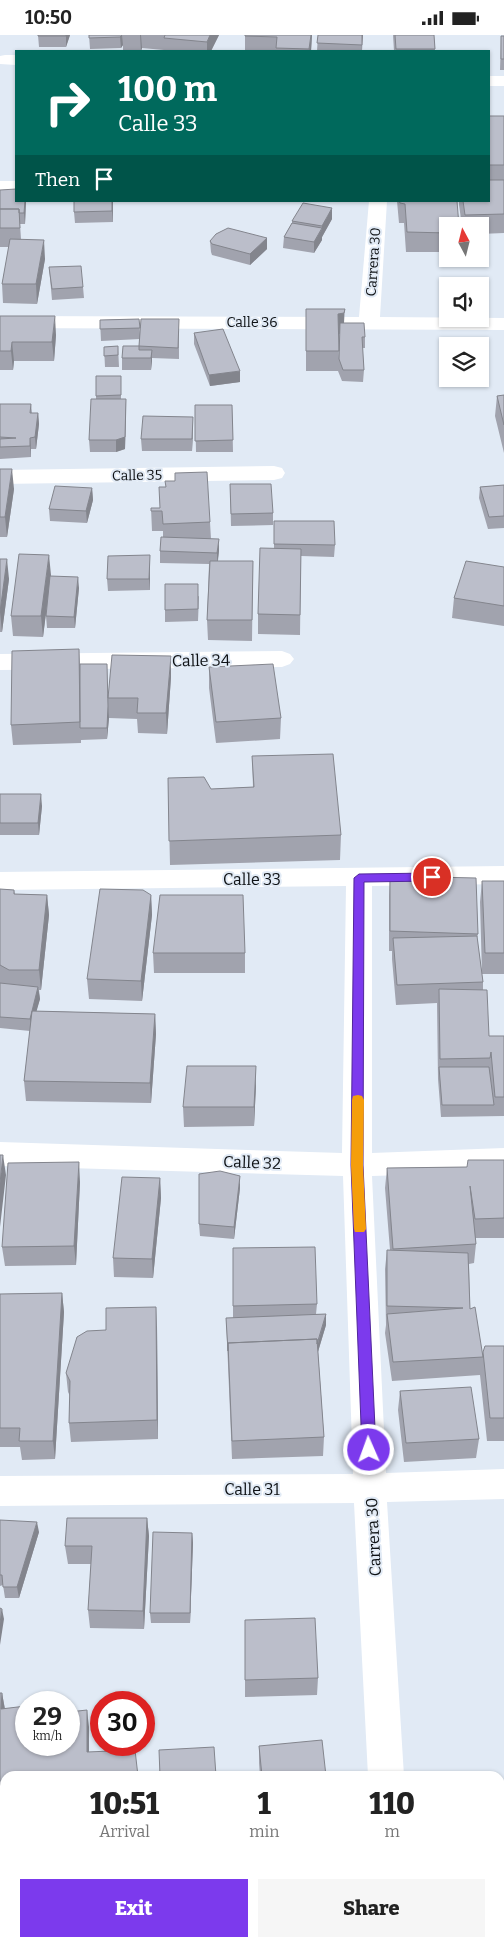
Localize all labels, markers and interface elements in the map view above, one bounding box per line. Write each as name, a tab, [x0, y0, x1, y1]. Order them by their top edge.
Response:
text: 10:50	[25, 6, 72, 29]
text: 100 m	[118, 68, 217, 110]
icon: right	[35, 70, 100, 135]
text: Calle 33	[118, 110, 198, 137]
icon: arrive	[90, 165, 118, 193]
text: Then	[35, 168, 80, 191]
north arrow	[439, 217, 489, 267]
map controls	[439, 217, 489, 387]
street label: Carrera 30	[363, 227, 384, 297]
button: sound	[439, 277, 489, 327]
street label: Calle 36	[226, 314, 278, 331]
button: layers	[439, 337, 489, 387]
street label: Calle 35	[112, 467, 162, 484]
street label: Calle 34	[172, 650, 231, 671]
pin	[411, 856, 453, 898]
icon: arrive	[418, 863, 446, 891]
street label: Calle 33	[223, 870, 281, 889]
street label: Calle 32	[223, 1152, 281, 1173]
position arrow	[342, 1423, 394, 1475]
street label: Calle 31	[224, 1480, 280, 1499]
street label: Carrera 30	[362, 1497, 385, 1577]
speed limit sign: 30	[90, 1691, 155, 1756]
text: 29	[33, 1702, 62, 1732]
text: km/h	[33, 1729, 62, 1743]
text: 10:51	[90, 1786, 159, 1822]
text: 1	[258, 1786, 271, 1822]
text: 110	[369, 1786, 415, 1822]
text: Arrival	[99, 1822, 150, 1841]
text: min	[249, 1822, 279, 1841]
text: m	[385, 1822, 400, 1841]
button: Exit	[20, 1879, 248, 1937]
button: Share	[258, 1879, 485, 1937]

